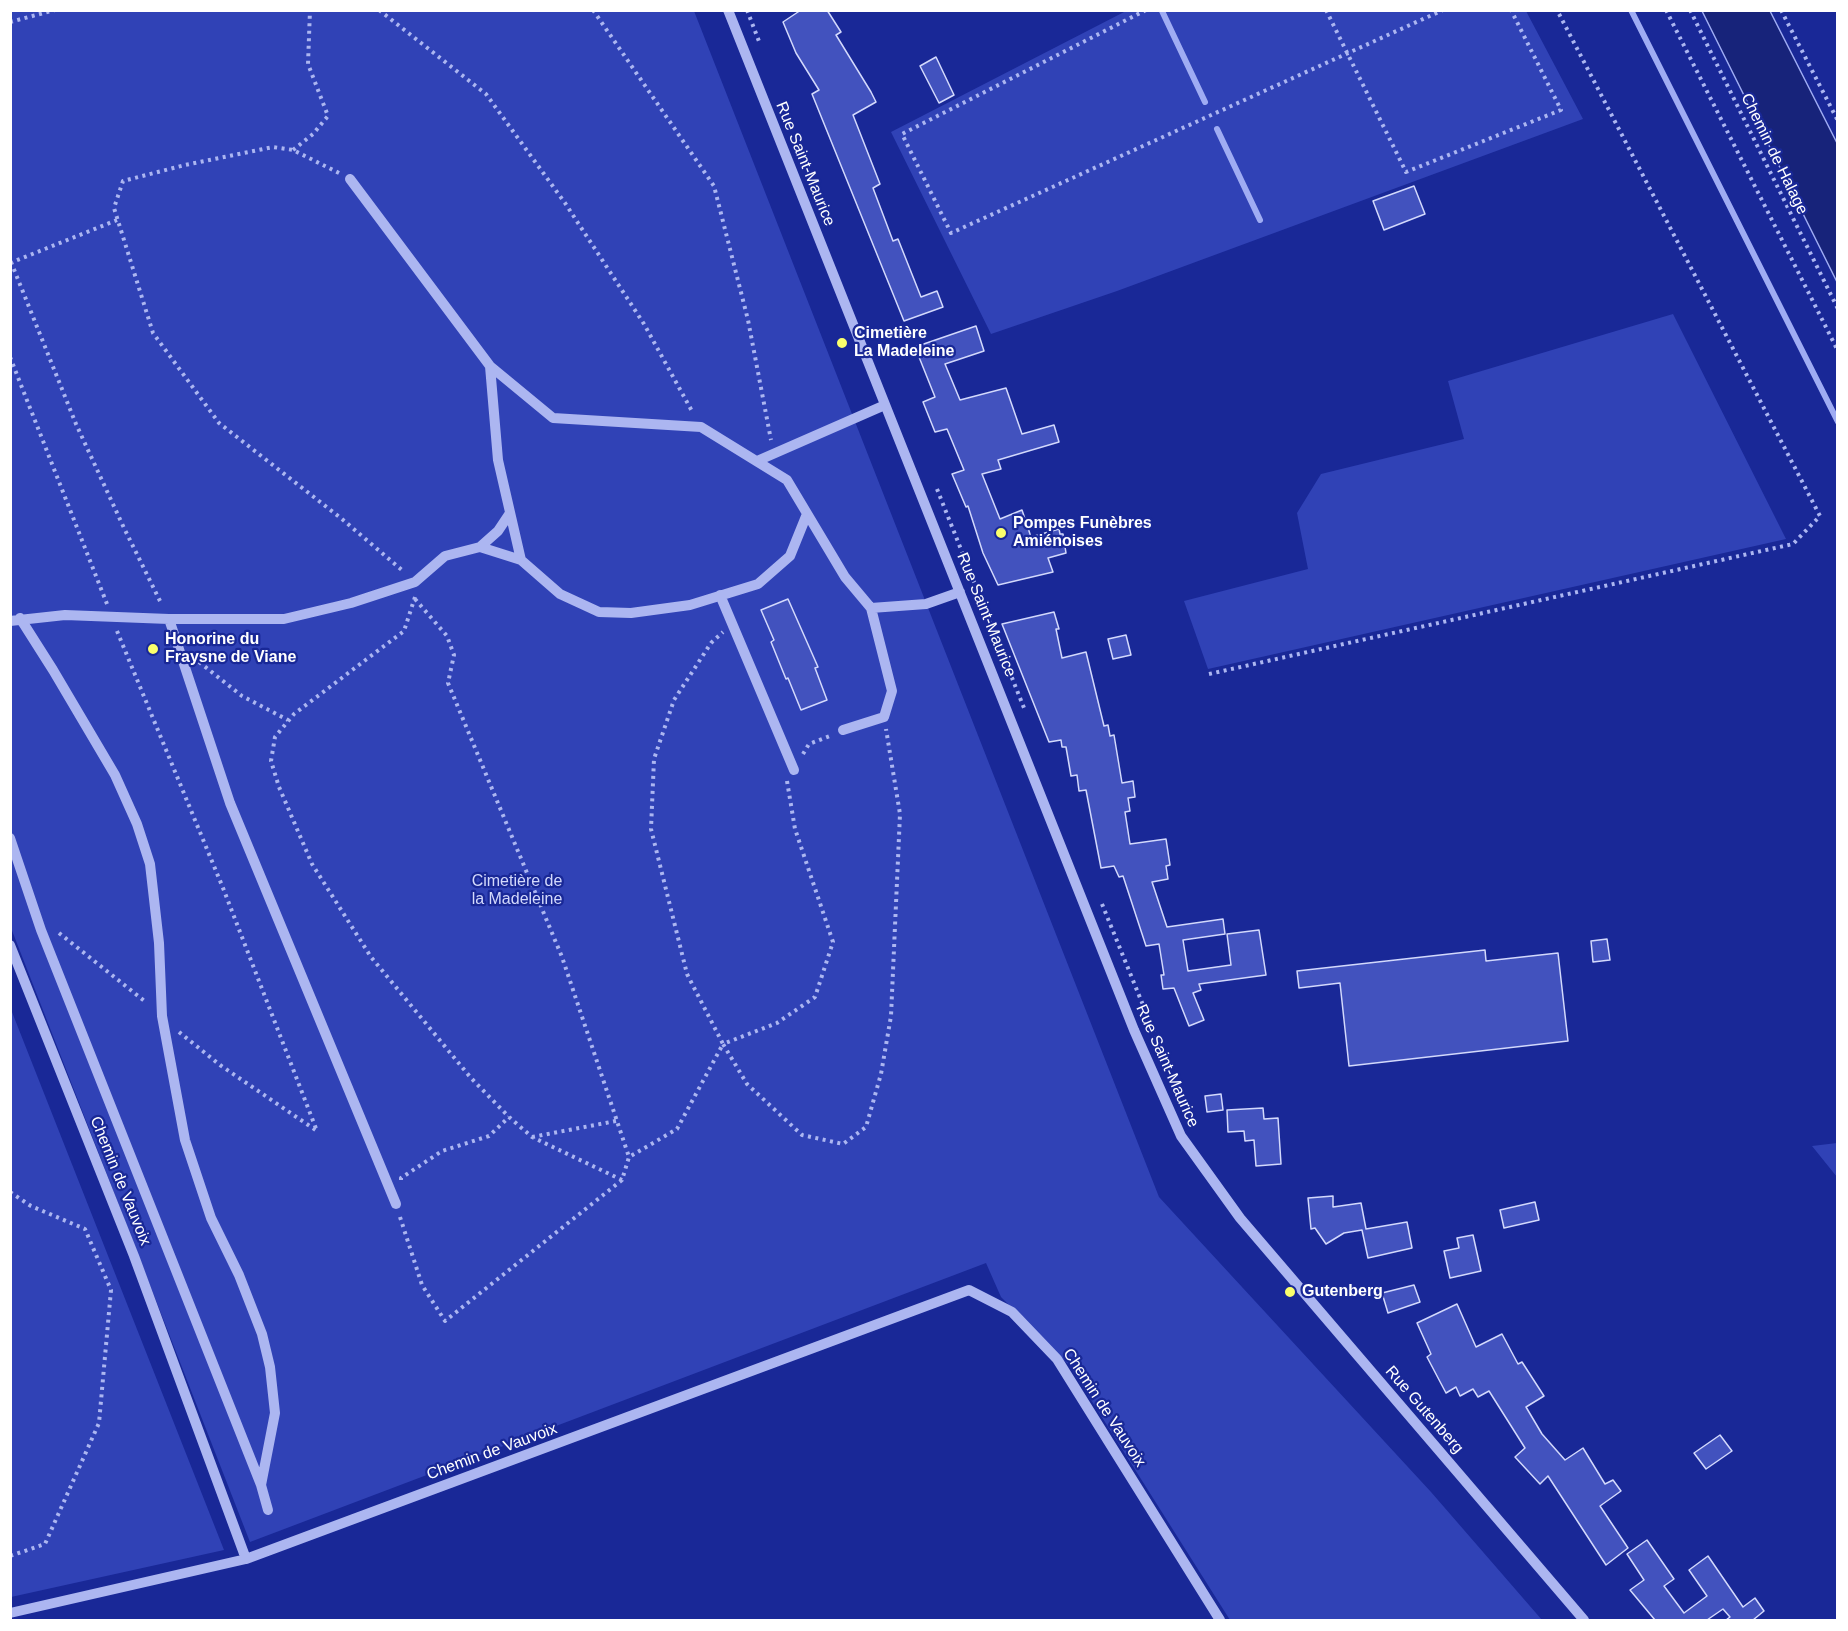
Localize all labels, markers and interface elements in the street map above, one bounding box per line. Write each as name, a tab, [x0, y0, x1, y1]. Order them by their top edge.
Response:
street label: Chemin de Halage	[1736, 90, 1812, 218]
street label: Rue Saint-Maurice	[771, 99, 839, 229]
place label: Cimetière La Madeleine	[854, 324, 954, 362]
marker: Cimetière La Madeleine	[835, 336, 849, 350]
place label: Pompes Funèbres Amiénoises	[1013, 514, 1152, 552]
marker: Pompes Funèbres Amiénoises	[994, 526, 1008, 540]
street label: Rue Saint-Maurice	[952, 550, 1020, 680]
place label: Honorine du Fraysne de Viane	[165, 630, 296, 668]
marker: Honorine du Fraysne de Viane	[146, 642, 160, 656]
park label: Cimetière de la Madeleine	[472, 872, 562, 910]
street label: Rue Saint-Maurice	[1131, 1002, 1203, 1130]
street label: Chemin de Vauvoix	[85, 1114, 155, 1248]
place label: Gutenberg	[1302, 1282, 1383, 1302]
marker: Gutenberg	[1283, 1285, 1297, 1299]
street label: Chemin de Vauvoix	[1058, 1345, 1150, 1471]
street label: Rue Gutenberg	[1381, 1362, 1467, 1458]
street label: Chemin de Vauvoix	[424, 1419, 560, 1485]

